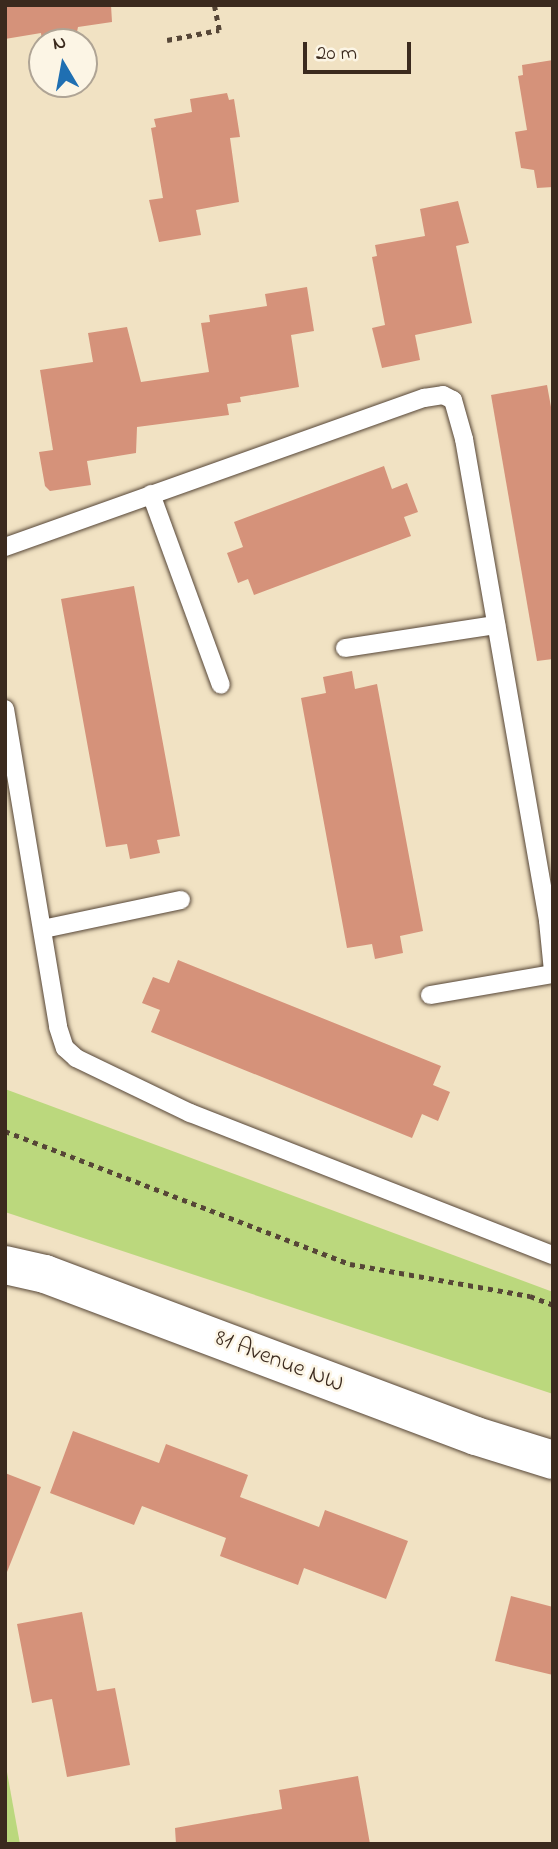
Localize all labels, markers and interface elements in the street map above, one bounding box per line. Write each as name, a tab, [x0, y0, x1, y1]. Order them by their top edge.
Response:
north arrow	[28, 28, 98, 98]
scale bar	[306, 28, 414, 72]
text: N	[51, 29, 68, 58]
text: 20 m	[316, 39, 357, 69]
street label: 81 Avenue NW	[211, 1324, 347, 1400]

